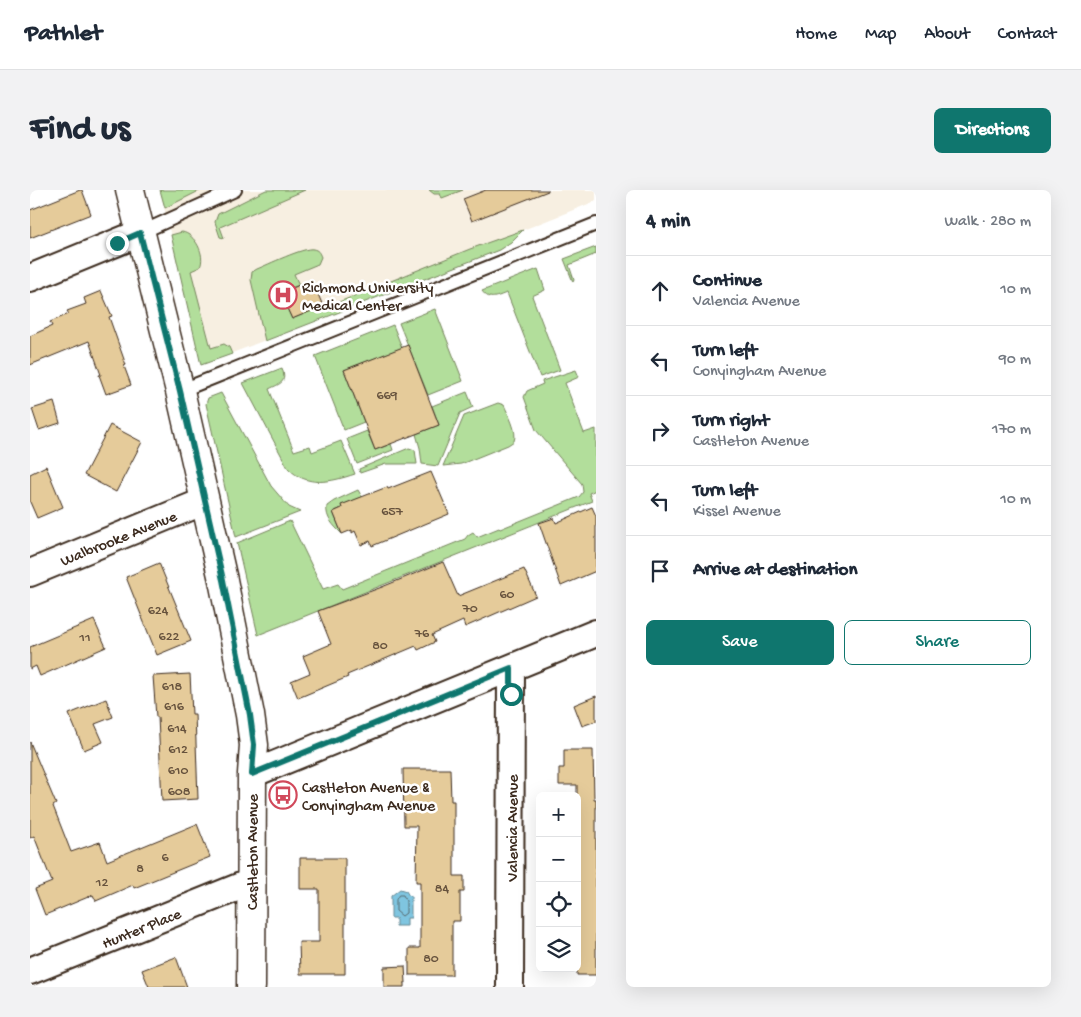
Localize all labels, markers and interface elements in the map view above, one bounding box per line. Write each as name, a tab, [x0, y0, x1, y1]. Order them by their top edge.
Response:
text: Pathlet	[25, 20, 102, 49]
text: Home	[795, 24, 837, 45]
text: Map	[865, 24, 896, 45]
text: About	[924, 24, 970, 45]
text: Contact	[998, 24, 1056, 45]
button: Directions	[934, 108, 1051, 153]
text: Find us	[30, 110, 130, 151]
text: 4 min	[646, 210, 690, 235]
text: Walk · 280 m	[944, 213, 1031, 232]
route end	[106, 232, 129, 255]
text: Continue	[693, 270, 762, 293]
icon: ahead	[646, 277, 674, 305]
hospital icon: Richmond University Medical Center	[268, 280, 298, 310]
place label: Richmond University Medical Center	[302, 280, 433, 317]
text: 10 m	[1000, 281, 1031, 300]
text: Valencia Avenue	[693, 293, 800, 312]
text: Turn left	[693, 340, 757, 363]
icon: left	[646, 347, 674, 375]
text: 90 m	[999, 351, 1031, 370]
text: Conyingham Avenue	[693, 363, 826, 382]
house number: 669	[376, 388, 398, 405]
text: Turn right	[693, 410, 769, 433]
icon: right	[646, 417, 674, 445]
text: 170 m	[992, 421, 1031, 440]
text: Castleton Avenue	[693, 433, 809, 452]
text: Turn left	[693, 480, 757, 503]
icon: left	[646, 487, 674, 515]
text: 10 m	[1000, 491, 1031, 510]
text: Kissel Avenue	[693, 503, 781, 522]
house number: 657	[381, 504, 404, 521]
street label: Walbrooke Avenue	[58, 508, 181, 572]
icon: arrive	[646, 557, 674, 585]
text: Arrive at destination	[693, 559, 857, 582]
house number: 60	[499, 587, 515, 604]
house number: 70	[461, 601, 478, 618]
house number: 624	[148, 603, 169, 620]
button: Save	[646, 620, 834, 665]
button: Share	[844, 620, 1031, 665]
house number: 76	[414, 626, 430, 643]
house number: 622	[159, 629, 180, 646]
house number: 11	[78, 630, 91, 647]
house number: 80	[372, 638, 388, 655]
house number: 618	[162, 679, 183, 696]
route start	[500, 683, 523, 706]
house number: 616	[164, 699, 185, 716]
house number: 614	[167, 721, 187, 738]
house number: 612	[168, 742, 188, 759]
house number: 610	[168, 763, 188, 780]
street label: Valencia Avenue	[505, 774, 524, 882]
bus stop icon: Castleton Avenue & Conyingham Avenue	[268, 780, 298, 810]
place label: Castleton Avenue & Conyingham Avenue	[302, 780, 436, 817]
house number: 608	[168, 784, 191, 801]
map controls	[536, 792, 581, 972]
button: +	[536, 792, 581, 837]
street label: Castleton Avenue	[245, 793, 264, 910]
button: −	[536, 837, 581, 882]
house number: 6	[161, 850, 169, 867]
house number: 8	[136, 861, 144, 878]
house number: 12	[95, 875, 108, 892]
house number: 84	[435, 881, 450, 898]
button: locate	[536, 882, 581, 927]
street label: Hunter Place	[100, 906, 185, 955]
button: layers	[536, 927, 581, 972]
house number: 80	[423, 951, 439, 968]

